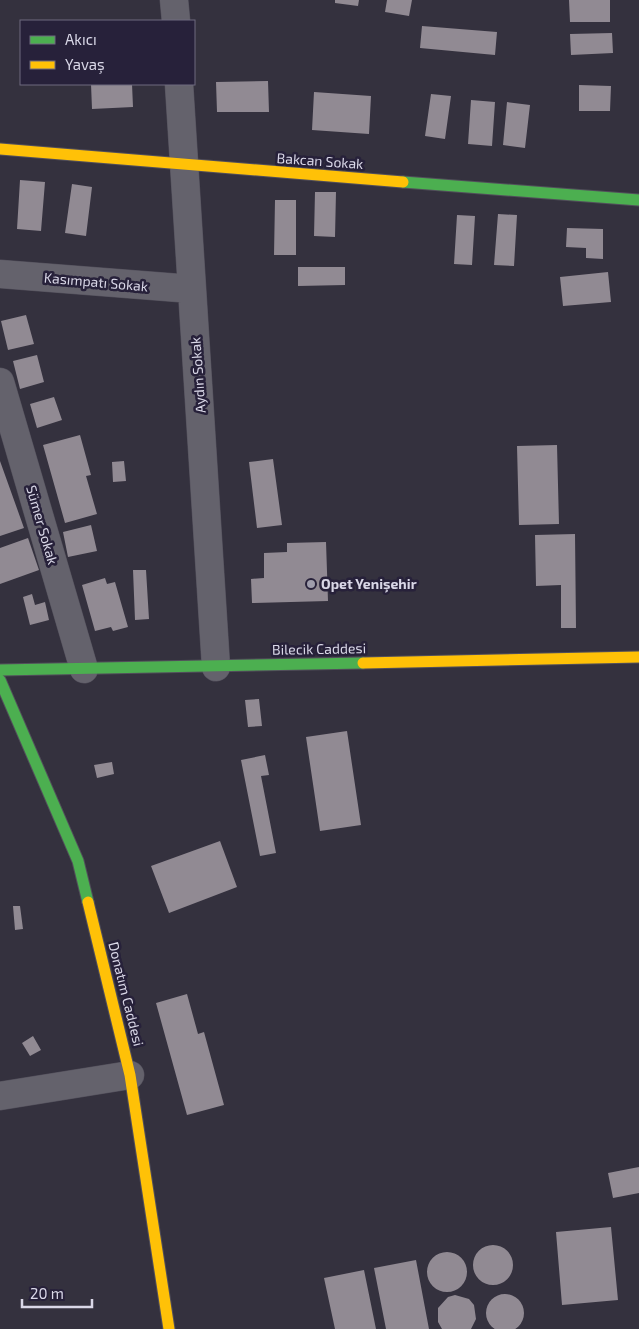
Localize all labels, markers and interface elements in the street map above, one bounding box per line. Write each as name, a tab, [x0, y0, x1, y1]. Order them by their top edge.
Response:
legend	[20, 20, 195, 85]
text: Akıcı	[65, 30, 97, 48]
text: Yavaş	[65, 55, 105, 74]
street label: Bakcan Sokak	[276, 149, 364, 172]
street label: Kasımpatı Sokak	[43, 268, 149, 295]
street label: Aydın Sokak	[186, 336, 209, 414]
street label: Sümer Sokak	[23, 483, 62, 567]
place label: Opet Yenişehir	[321, 575, 417, 593]
marker: Opet Yenişehir	[305, 578, 317, 590]
street label: Bilecik Caddesi	[272, 639, 366, 658]
street label: Donatım Caddesi	[105, 940, 148, 1048]
scale bar	[22, 1276, 92, 1308]
text: 20 m	[30, 1284, 64, 1302]

